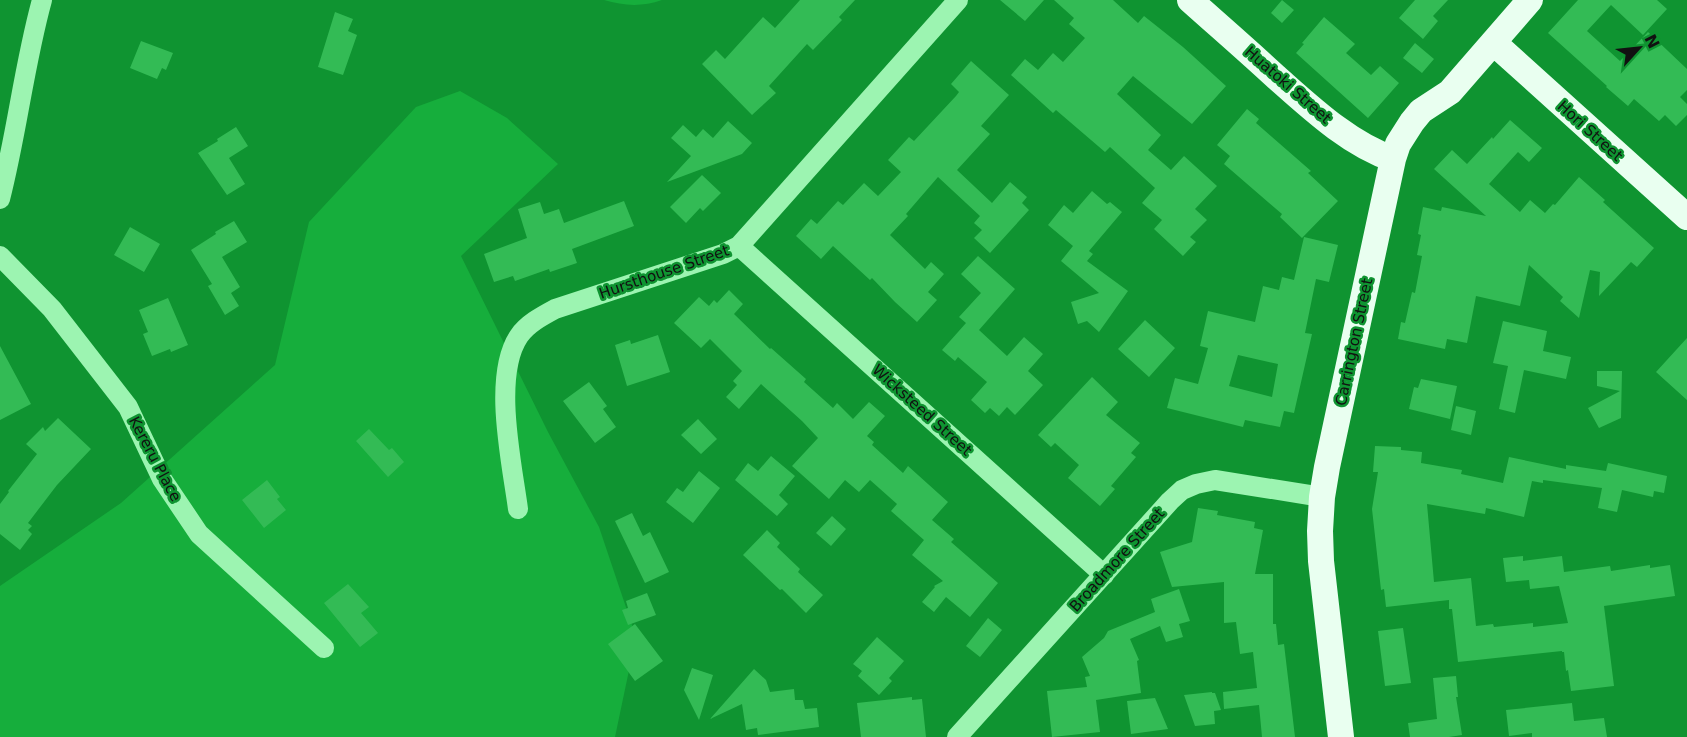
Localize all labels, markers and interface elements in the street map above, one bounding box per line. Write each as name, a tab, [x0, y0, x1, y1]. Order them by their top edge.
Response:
north arrow	[1609, 18, 1669, 78]
text: N	[1640, 31, 1663, 52]
street label: Huatoki Street	[1241, 43, 1335, 127]
street label: Hori Street	[1554, 97, 1626, 165]
street label: Hursthouse Street	[597, 241, 731, 303]
street label: Carrington Street	[1332, 277, 1376, 407]
street label: Wicksteed Street	[869, 361, 976, 459]
street label: Kereru Place	[125, 413, 185, 505]
street label: Broadmore Street	[1066, 504, 1168, 616]

